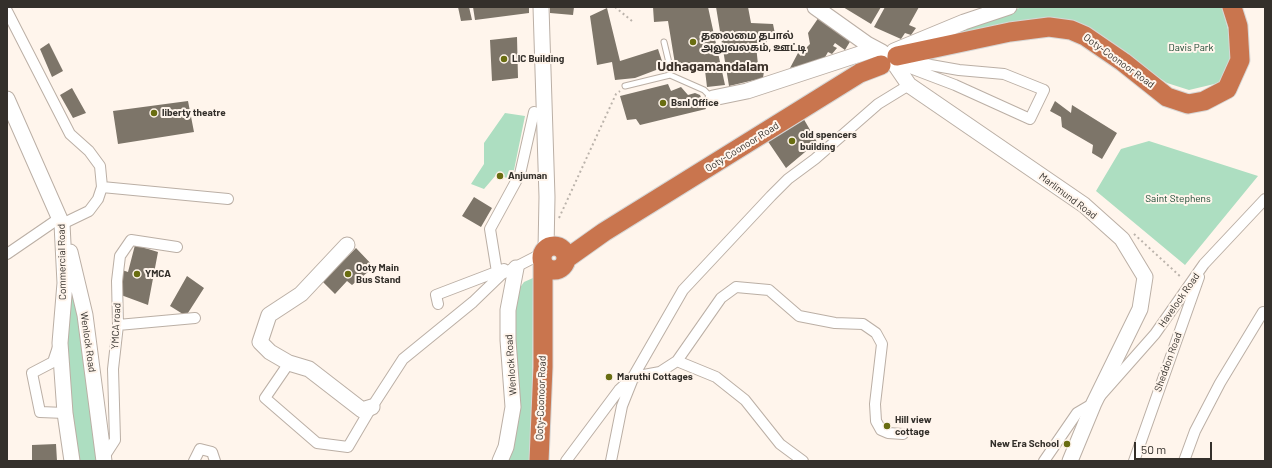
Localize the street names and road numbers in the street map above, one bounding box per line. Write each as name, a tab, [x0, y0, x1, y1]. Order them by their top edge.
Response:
street label: Ooty-Coonoor Road	[1081, 31, 1157, 91]
street label: Ooty-Coonoor Road	[703, 120, 781, 174]
street label: Marlimund Road	[1037, 170, 1099, 222]
street label: Commercial Road	[55, 224, 69, 300]
street label: Havelock Road	[1156, 271, 1202, 329]
street label: YMCA road	[109, 302, 123, 350]
street label: Wenlock Road	[78, 311, 98, 373]
street label: Sheddon Road	[1152, 331, 1184, 393]
street label: Wenlock Road	[503, 334, 519, 396]
street label: Ooty-Coonoor Road	[534, 356, 548, 440]

